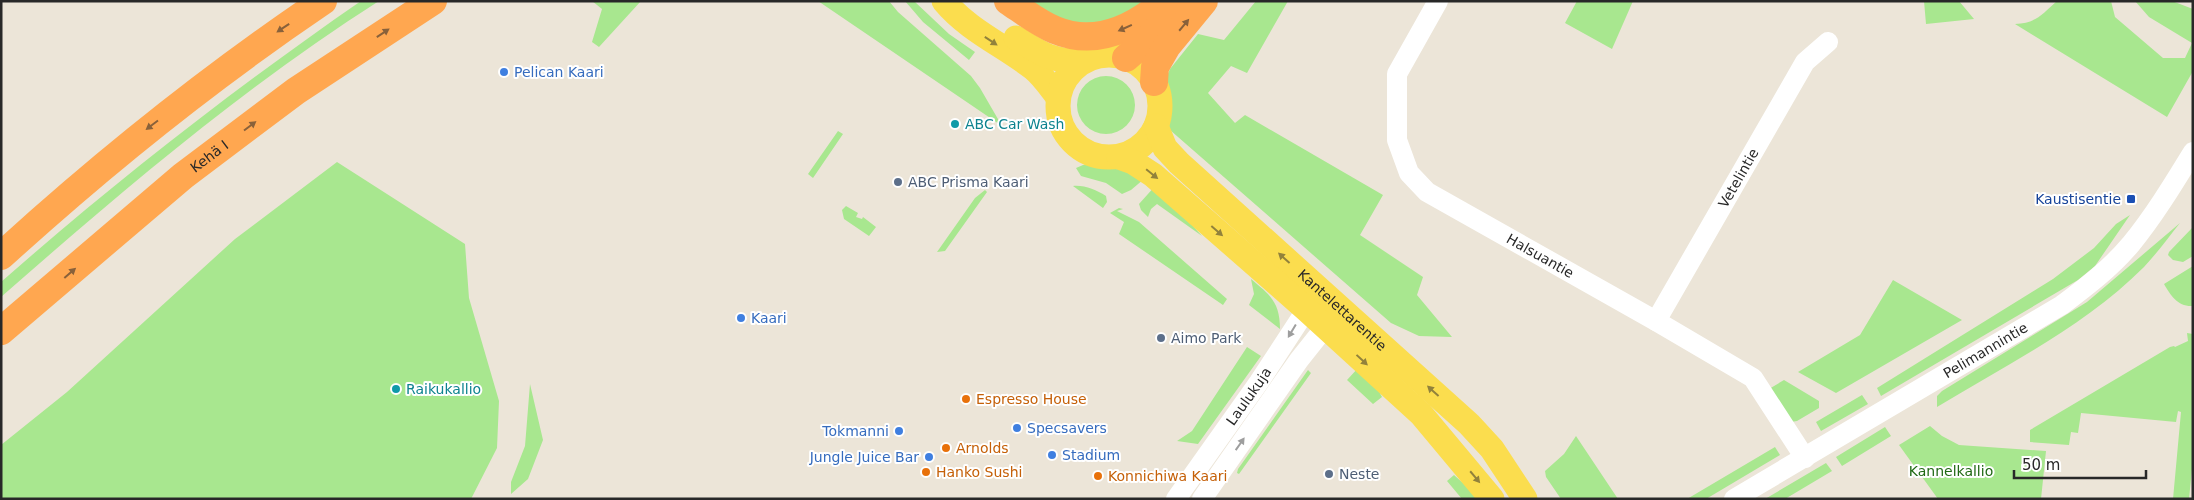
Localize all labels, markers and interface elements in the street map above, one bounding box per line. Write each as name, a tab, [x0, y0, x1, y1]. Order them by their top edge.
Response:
one-way arrow	[1178, 20, 1190, 32]
one-way arrow	[276, 24, 290, 33]
one-way arrow	[1118, 25, 1132, 33]
one-way arrow	[376, 28, 390, 38]
one-way arrow	[984, 36, 998, 46]
place label: Pelican Kaari	[514, 64, 604, 80]
marker: Pelican Kaari	[498, 66, 510, 78]
place label: ABC Car Wash	[965, 116, 1064, 132]
marker: ABC Car Wash	[949, 118, 961, 130]
one-way arrow	[146, 120, 159, 131]
one-way arrow	[243, 121, 257, 131]
street label: Kehä I	[187, 137, 231, 176]
street label: Vetelintie	[1715, 145, 1762, 211]
one-way arrow	[1145, 169, 1158, 180]
place label: ABC Prisma Kaari	[908, 174, 1029, 190]
marker: ABC Prisma Kaari	[892, 176, 904, 188]
place label: Kaustisentie	[2035, 191, 2121, 207]
marker: Kaustisentie	[2125, 193, 2137, 205]
one-way arrow	[1211, 225, 1223, 236]
street label: Halsuantie	[1504, 231, 1577, 281]
one-way arrow	[1278, 252, 1290, 264]
street label: Kantelettarentie	[1295, 266, 1390, 354]
one-way arrow	[63, 267, 75, 279]
place label: Kaari	[751, 310, 787, 326]
marker: Kaari	[735, 312, 747, 324]
street label: Pelimannintie	[1940, 319, 2030, 381]
one-way arrow	[1288, 324, 1297, 337]
place label: Aimo Park	[1171, 330, 1242, 346]
marker: Aimo Park	[1155, 332, 1167, 344]
one-way arrow	[1356, 354, 1368, 366]
street label: Laulukuja	[1223, 364, 1275, 428]
place label: Raikukallio	[406, 381, 481, 397]
marker: Raikukallio	[390, 383, 402, 395]
one-way arrow	[1426, 386, 1439, 397]
place label: Espresso House	[976, 391, 1087, 407]
marker: Espresso House	[960, 393, 972, 405]
place label: Specsavers	[1027, 420, 1107, 436]
marker: Specsavers	[1011, 422, 1023, 434]
place label: Tokmanni	[821, 423, 889, 439]
marker: Tokmanni	[893, 425, 905, 437]
one-way arrow	[1235, 437, 1245, 451]
place label: Arnolds	[956, 440, 1009, 456]
marker: Arnolds	[940, 442, 952, 454]
place label: Stadium	[1062, 447, 1120, 463]
scale bar	[2014, 448, 2146, 480]
place label: Jungle Juice Bar	[809, 449, 919, 465]
marker: Stadium	[1046, 449, 1058, 461]
marker: Jungle Juice Bar	[923, 451, 935, 463]
text: 50 m	[2022, 456, 2060, 474]
park label: Kannelkallio	[1909, 463, 1993, 479]
place label: Hanko Sushi	[936, 464, 1022, 480]
marker: Hanko Sushi	[920, 466, 932, 478]
place label: Neste	[1339, 466, 1379, 482]
place label: Konnichiwa Kaari	[1108, 468, 1227, 484]
marker: Neste	[1323, 468, 1335, 480]
marker: Konnichiwa Kaari	[1092, 470, 1104, 482]
one-way arrow	[1469, 470, 1481, 482]

